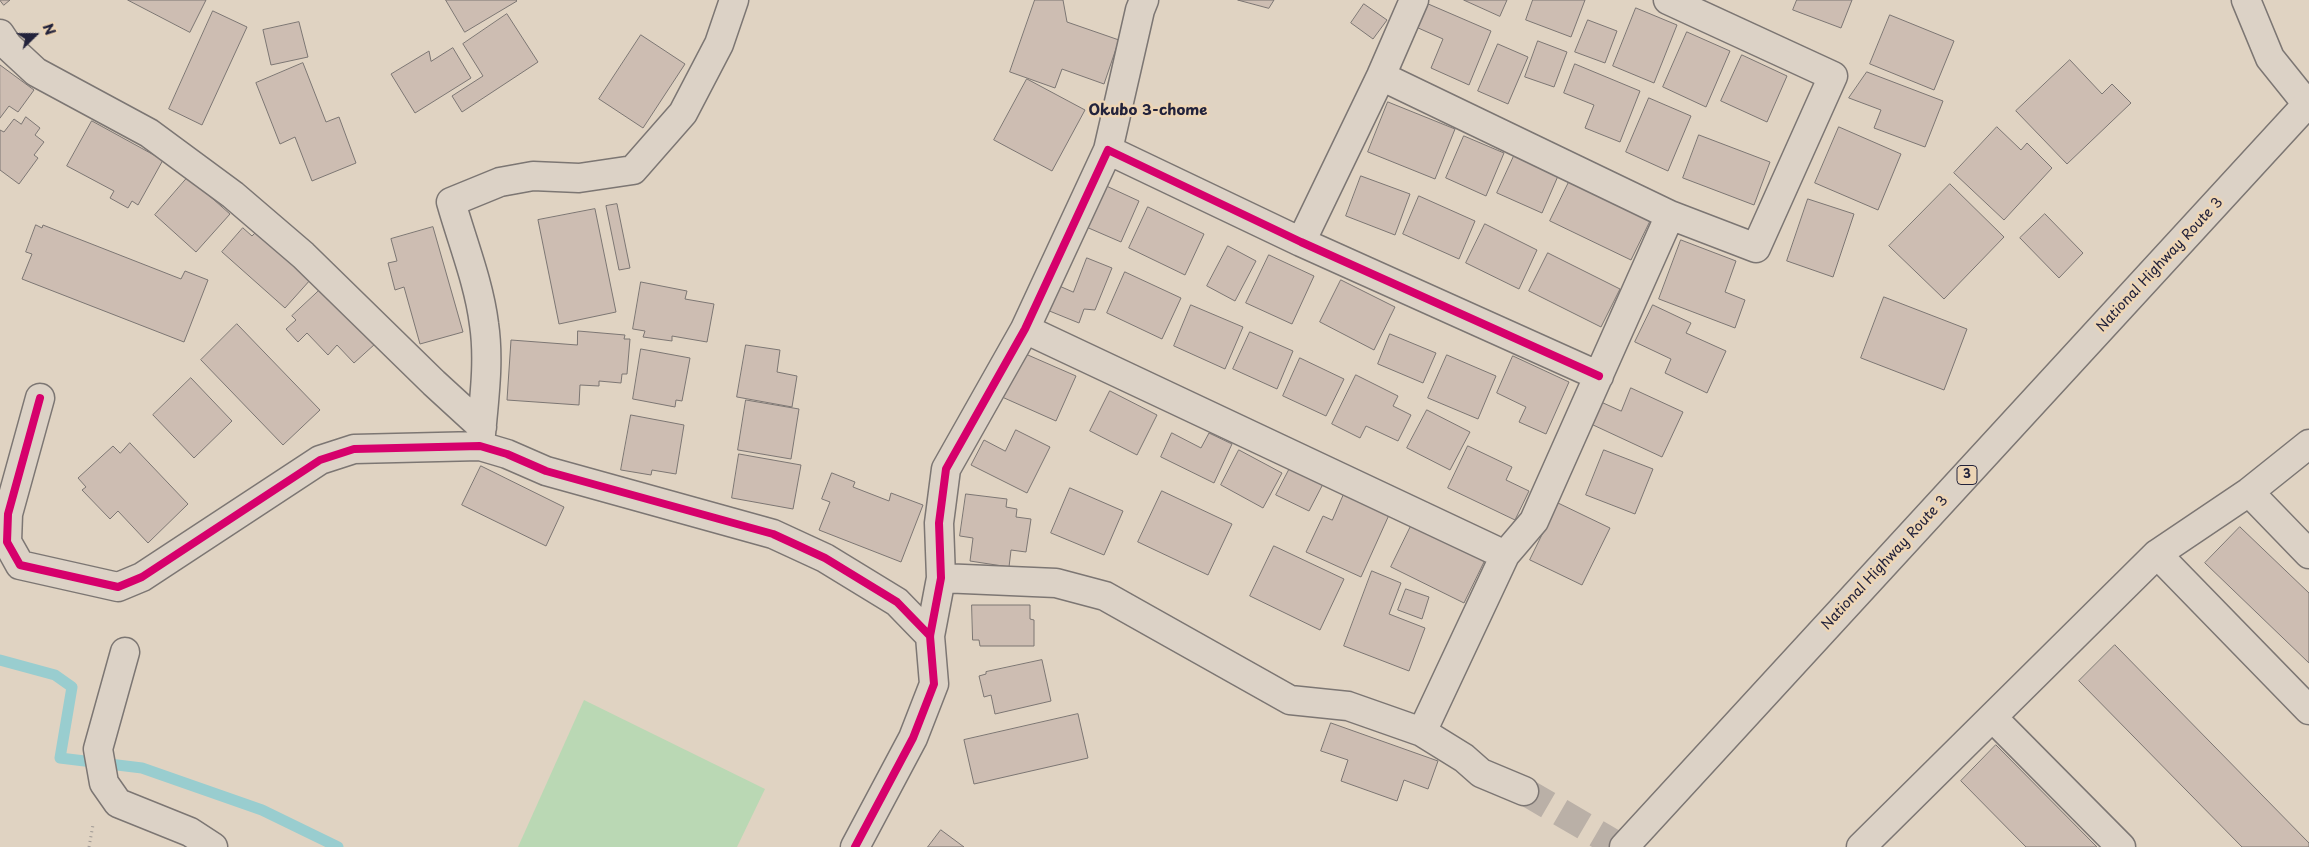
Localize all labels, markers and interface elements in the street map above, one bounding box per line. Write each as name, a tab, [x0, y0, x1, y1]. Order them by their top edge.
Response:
north arrow	[10, 10, 60, 60]
text: N	[38, 20, 61, 38]
district label: Okubo 3-chome	[1089, 102, 1207, 120]
street label: National Highway Route 3	[2093, 194, 2227, 336]
road number: 3	[1957, 466, 1977, 484]
street label: National Highway Route 3	[1818, 492, 1952, 634]

